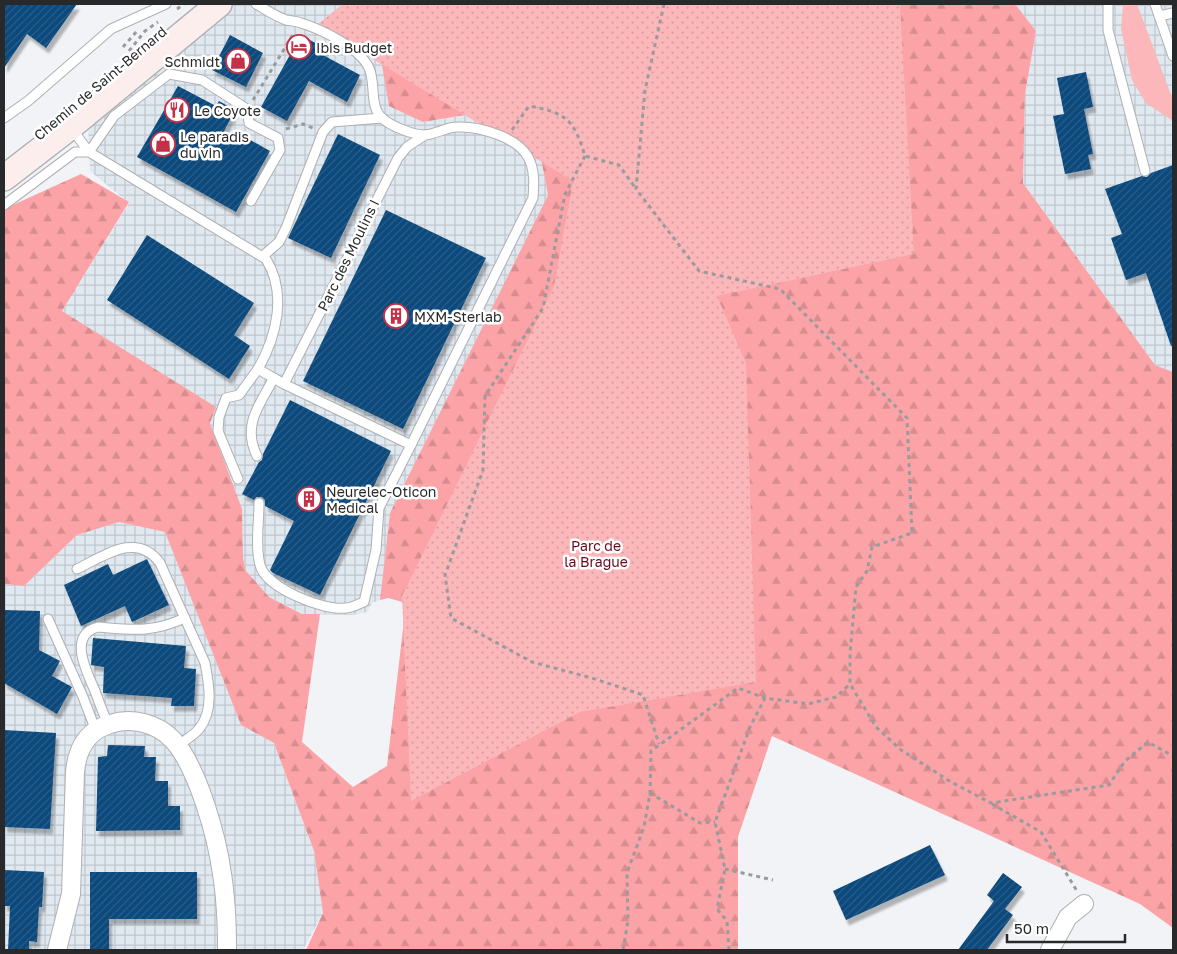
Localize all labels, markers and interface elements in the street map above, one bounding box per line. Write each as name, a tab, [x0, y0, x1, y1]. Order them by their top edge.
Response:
street label: Chemin de Saint-Bernard	[30, 23, 170, 143]
hotel icon: Ibis Budget	[286, 34, 312, 60]
place label: Ibis Budget	[316, 39, 392, 56]
shop icon: Schmidt	[225, 48, 251, 74]
place label: Schmidt	[164, 53, 220, 70]
restaurant icon: Le Coyote	[164, 97, 190, 123]
place label: Le Coyote	[194, 102, 261, 119]
place label: Le paradis du vin	[180, 128, 249, 161]
shop icon: Le paradis du vin	[150, 131, 176, 157]
street label: Parc des Moulins I	[314, 196, 382, 314]
building icon: MXM-Sterlab	[383, 303, 409, 329]
place label: MXM-Sterlab	[414, 308, 502, 325]
place label: Neurelec-Oticon Medical	[326, 483, 436, 516]
building icon: Neurelec-Oticon Medical	[296, 486, 322, 512]
park label: Parc de la Brague	[564, 537, 628, 570]
scale bar	[1007, 912, 1124, 944]
text: 50 m	[1014, 919, 1049, 937]

